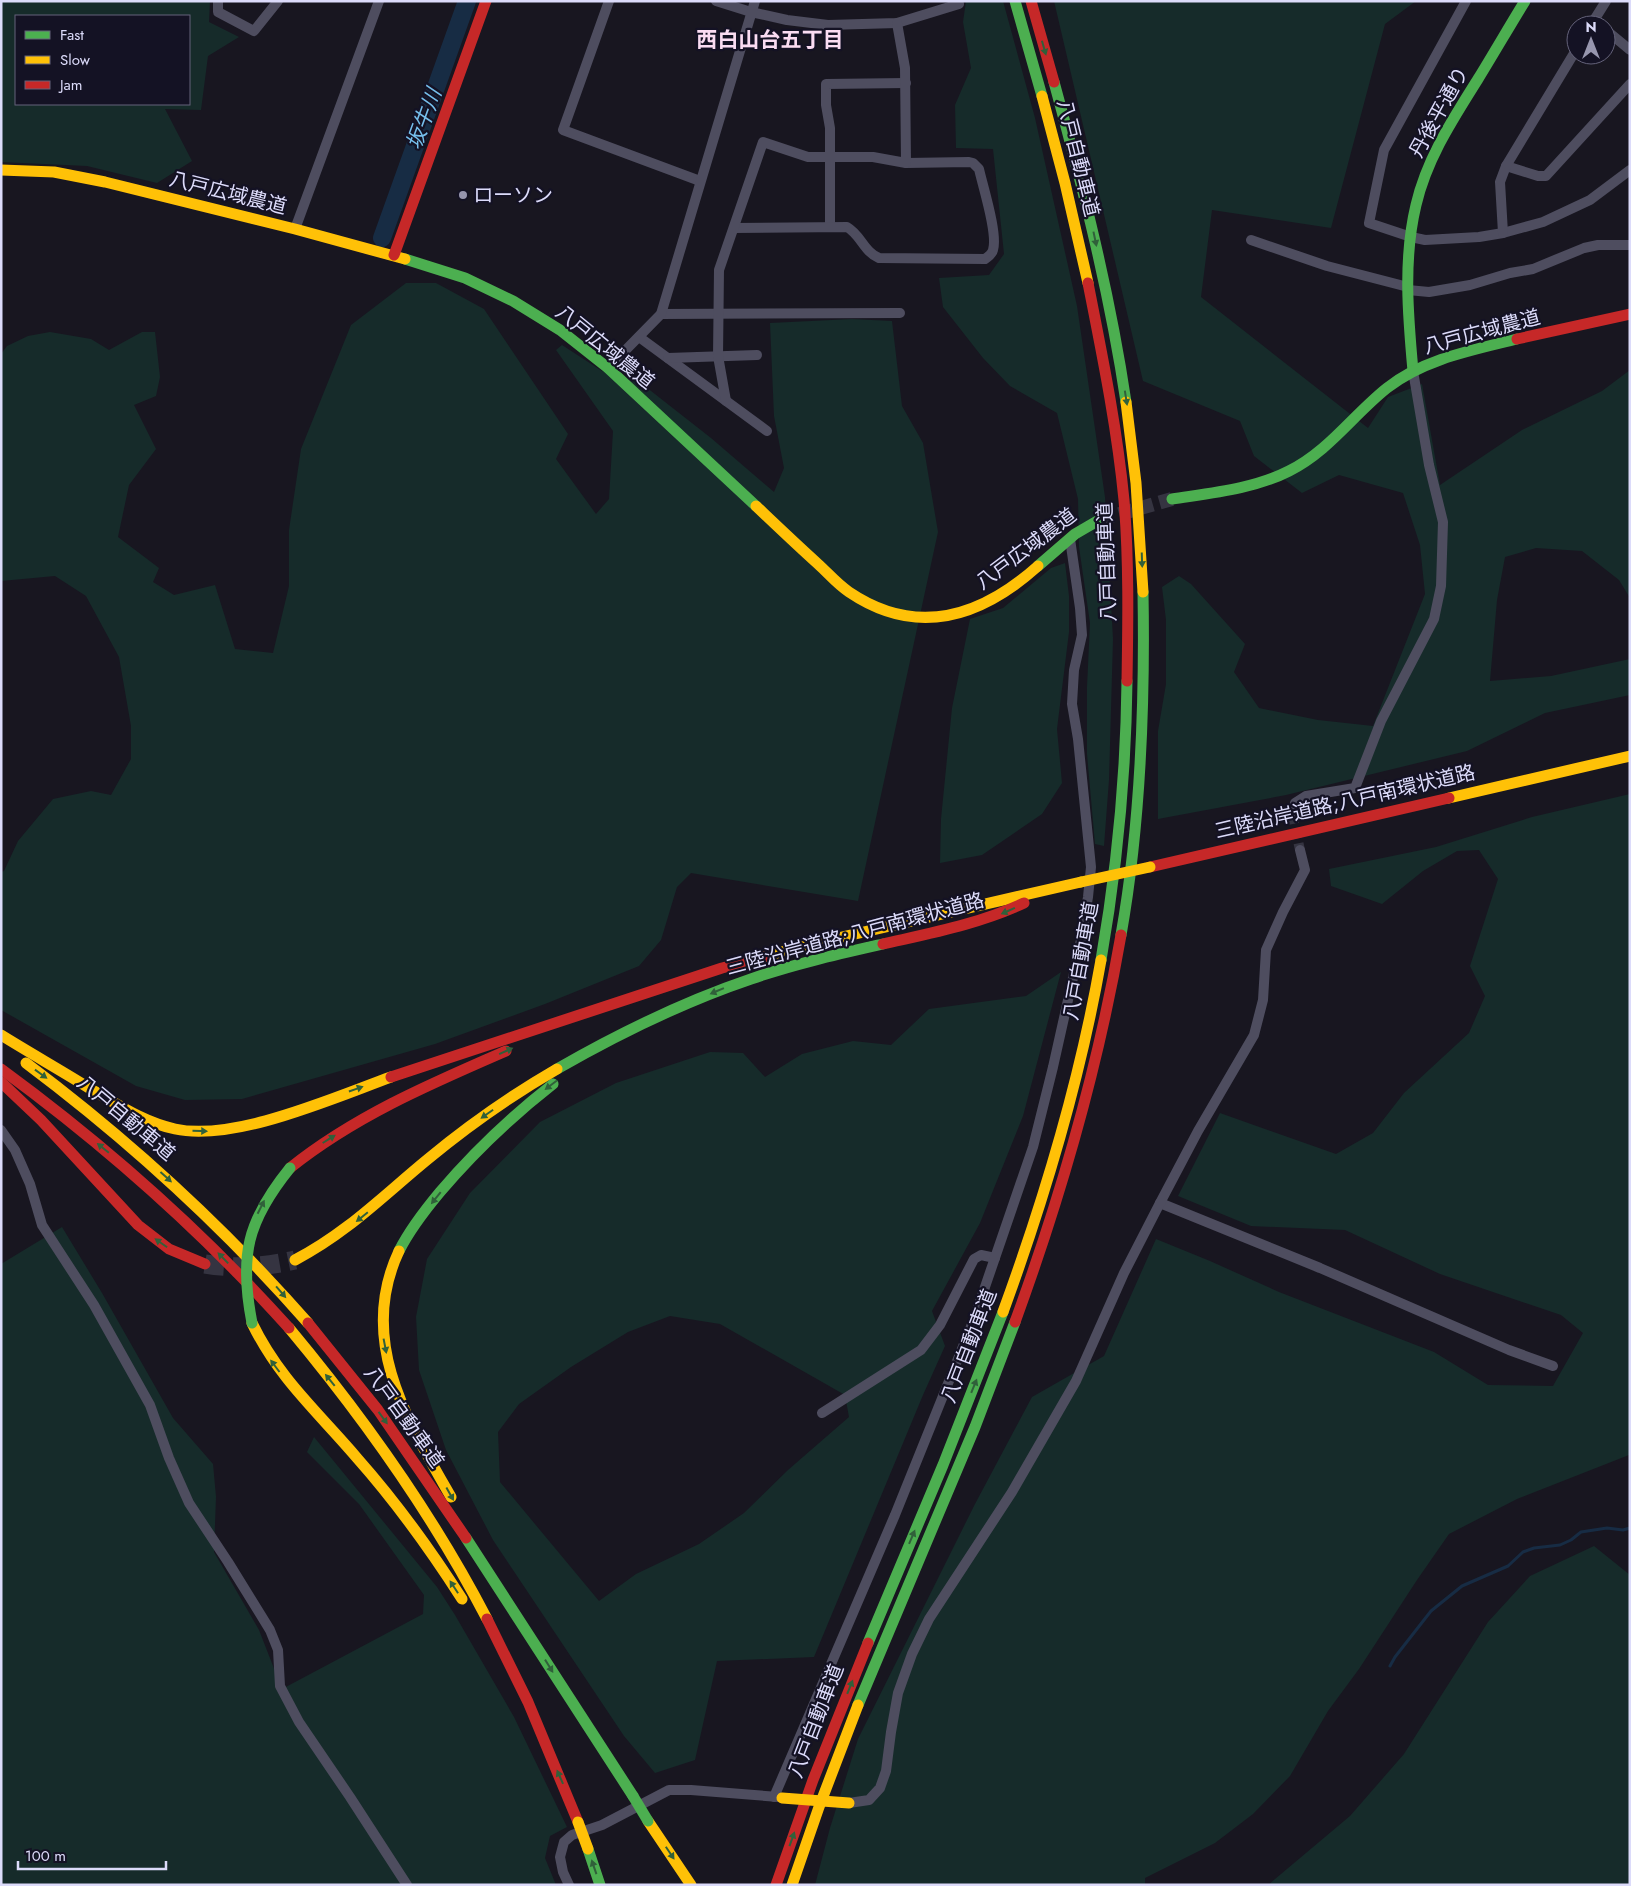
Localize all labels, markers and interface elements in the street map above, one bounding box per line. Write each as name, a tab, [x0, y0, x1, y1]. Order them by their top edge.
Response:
legend	[15, 15, 190, 105]
north arrow	[1566, 15, 1616, 65]
text: N	[1585, 17, 1597, 37]
text: Fast	[60, 24, 84, 46]
district label: 西白山台五丁目	[697, 25, 844, 55]
one-way arrow	[1040, 41, 1048, 56]
text: Slow	[60, 49, 91, 71]
street label: 丹後平通り	[1402, 61, 1476, 163]
text: Jam	[58, 74, 83, 96]
water label: 坂牛川	[399, 82, 450, 154]
street label: 八戸自動車道	[1049, 96, 1107, 220]
street label: 八戸広域農道	[166, 164, 290, 222]
place label: ローソン	[473, 181, 553, 210]
marker: ローソン	[457, 189, 469, 201]
one-way arrow	[1091, 231, 1099, 247]
street label: 八戸広域農道	[549, 298, 661, 396]
street label: 八戸広域農道	[1420, 302, 1544, 362]
one-way arrow	[1122, 391, 1130, 407]
street label: 八戸広域農道	[969, 501, 1083, 597]
street label: 八戸自動車道	[1090, 502, 1124, 622]
one-way arrow	[1138, 552, 1146, 568]
street label: 三陸沿岸道路;八戸南環状道路	[1212, 758, 1478, 846]
street label: 三陸沿岸道路;八戸南環状道路	[722, 885, 988, 983]
street label: 八戸自動車道	[1056, 899, 1106, 1023]
one-way arrow	[1001, 907, 1015, 915]
one-way arrow	[710, 988, 724, 996]
one-way arrow	[499, 1046, 513, 1054]
one-way arrow	[34, 1068, 47, 1079]
street label: 八戸自動車道	[71, 1068, 181, 1168]
one-way arrow	[544, 1080, 558, 1090]
one-way arrow	[349, 1085, 364, 1093]
one-way arrow	[480, 1109, 494, 1119]
one-way arrow	[193, 1127, 209, 1135]
one-way arrow	[322, 1134, 336, 1144]
one-way arrow	[97, 1142, 110, 1153]
one-way arrow	[160, 1171, 173, 1182]
one-way arrow	[430, 1191, 441, 1204]
one-way arrow	[257, 1200, 265, 1214]
one-way arrow	[356, 1212, 369, 1223]
one-way arrow	[154, 1238, 167, 1248]
one-way arrow	[217, 1252, 229, 1264]
one-way arrow	[275, 1285, 287, 1297]
street label: 八戸自動車道	[934, 1285, 1004, 1407]
one-way arrow	[381, 1338, 389, 1354]
one-way arrow	[270, 1359, 280, 1373]
street label: 八戸自動車道	[357, 1360, 451, 1474]
one-way arrow	[324, 1374, 335, 1387]
one-way arrow	[971, 1379, 978, 1394]
one-way arrow	[378, 1411, 388, 1425]
one-way arrow	[445, 1488, 454, 1501]
one-way arrow	[908, 1529, 916, 1544]
one-way arrow	[450, 1580, 459, 1593]
one-way arrow	[544, 1659, 554, 1672]
street label: 八戸自動車道	[781, 1660, 851, 1782]
one-way arrow	[846, 1680, 854, 1694]
one-way arrow	[555, 1770, 563, 1784]
one-way arrow	[789, 1831, 796, 1846]
scale bar	[18, 1838, 165, 1870]
text: 100 m	[25, 1845, 66, 1867]
one-way arrow	[665, 1846, 675, 1859]
one-way arrow	[590, 1859, 597, 1874]

